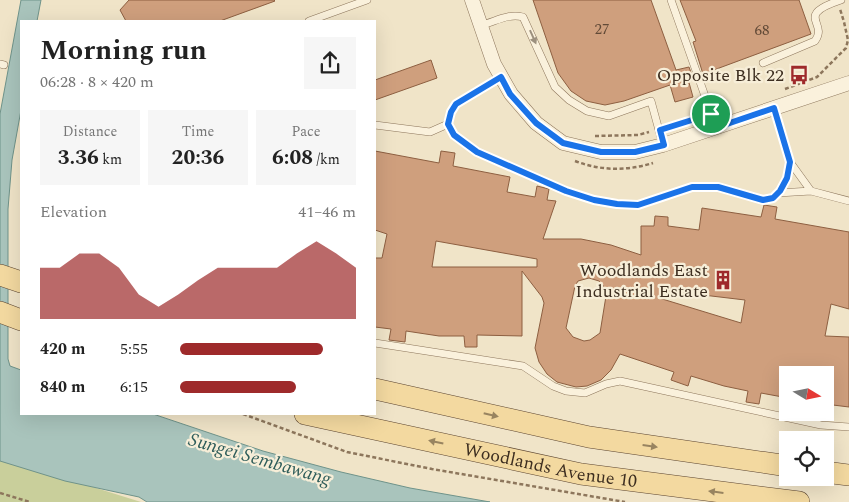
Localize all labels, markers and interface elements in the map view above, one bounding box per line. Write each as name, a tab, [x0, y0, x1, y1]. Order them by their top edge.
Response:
house number: 27	[594, 18, 610, 41]
house number: 68	[754, 19, 770, 42]
text: Morning run	[40, 29, 207, 72]
one-way arrow	[529, 30, 537, 44]
button: share	[304, 37, 356, 89]
place label: Opposite Blk 22	[657, 62, 784, 89]
bus stop icon: Opposite Blk 22	[788, 64, 810, 86]
text: 06:28 · 8 × 420 m	[40, 70, 154, 94]
pin	[690, 93, 732, 135]
icon: arrive	[697, 100, 725, 128]
text: Distance	[63, 121, 117, 142]
text: Time	[182, 121, 214, 142]
text: Pace	[292, 121, 320, 142]
text: 3.36	[58, 142, 99, 174]
text: 20:36	[172, 142, 224, 174]
text: 6:08	[272, 142, 313, 174]
text: km	[99, 149, 122, 170]
text: /km	[313, 149, 340, 170]
text: Elevation	[40, 200, 107, 224]
text: 41–46 m	[298, 200, 356, 224]
place label: Woodlands East Industrial Estate	[575, 257, 708, 305]
building icon: Woodlands East Industrial Estate	[712, 269, 734, 291]
text: 420 m	[40, 337, 85, 361]
text: 5:55	[120, 337, 148, 361]
north arrow	[779, 366, 834, 421]
map controls	[779, 366, 834, 486]
text: 840 m	[40, 375, 85, 399]
text: 6:15	[120, 375, 148, 399]
one-way arrow	[483, 411, 498, 419]
water label: Sungei Sembawang	[185, 425, 335, 494]
button: locate	[779, 431, 834, 486]
street label: Woodlands Avenue 10	[461, 436, 639, 495]
one-way arrow	[427, 438, 443, 446]
one-way arrow	[643, 442, 659, 450]
one-way arrow	[708, 487, 724, 495]

